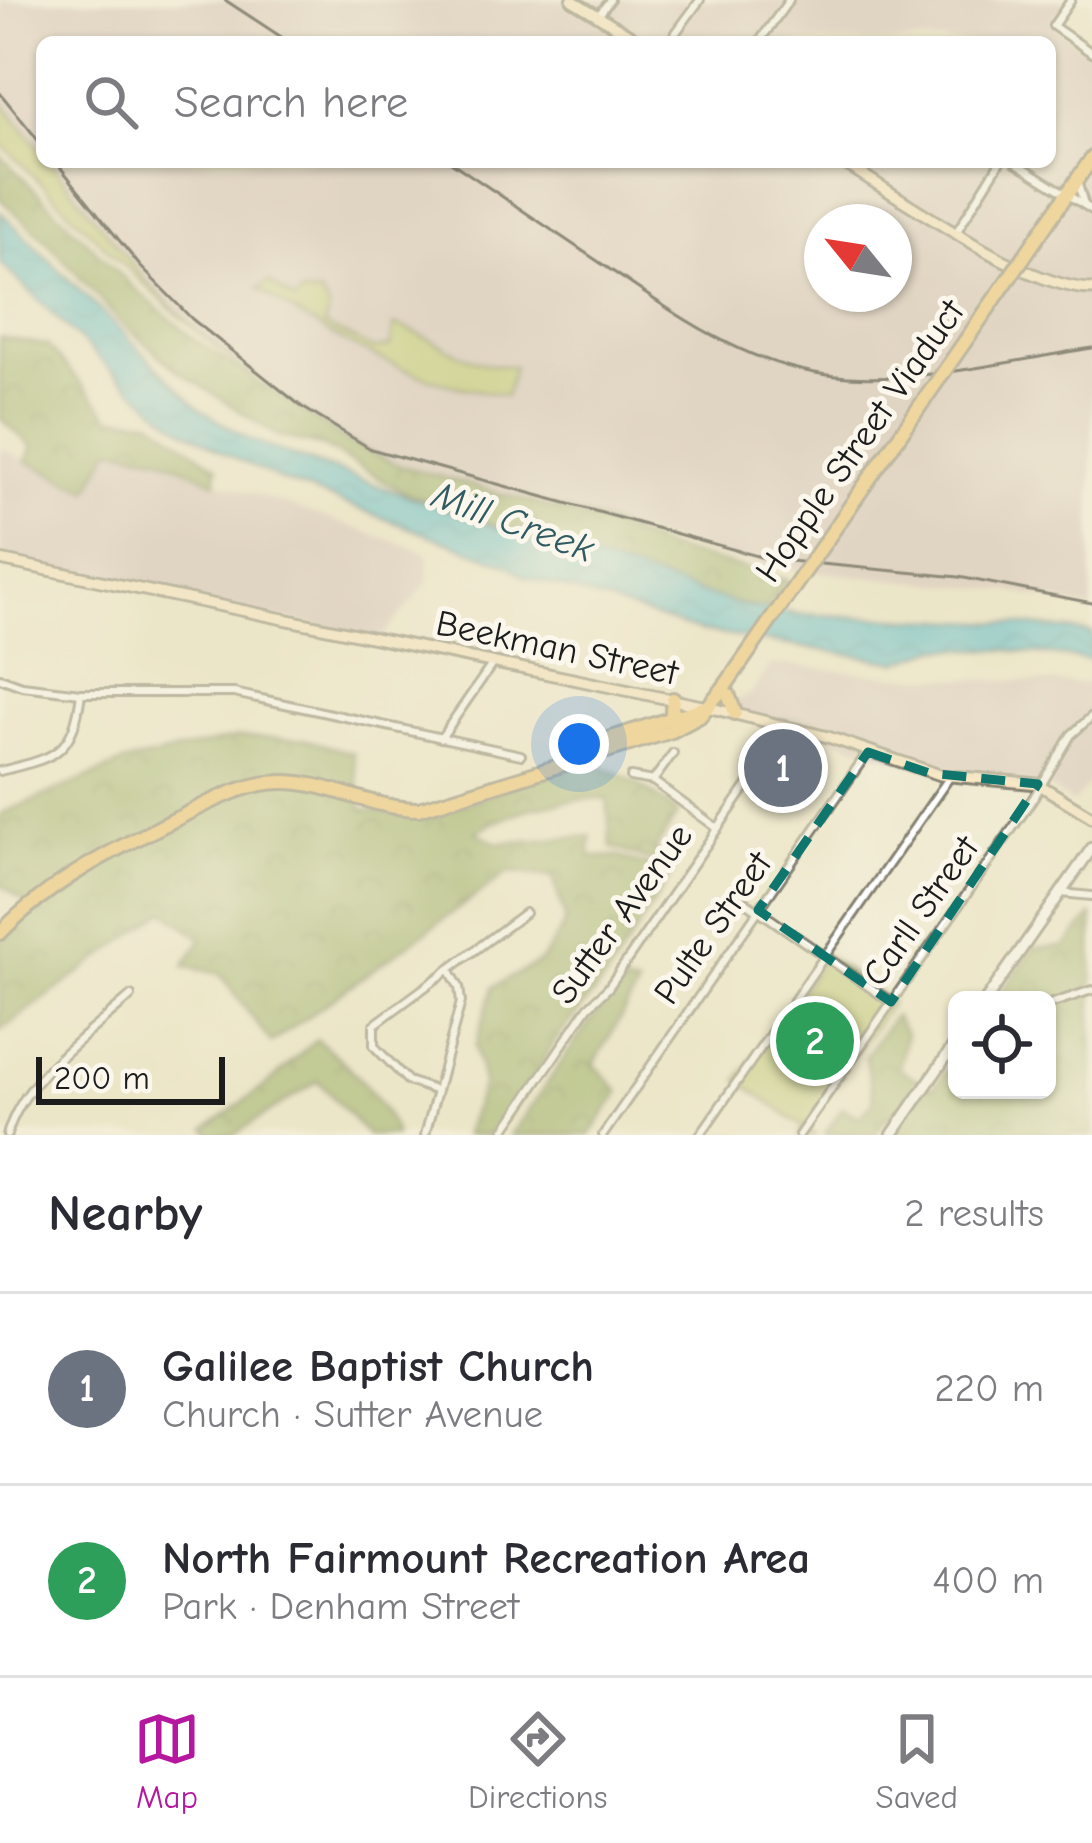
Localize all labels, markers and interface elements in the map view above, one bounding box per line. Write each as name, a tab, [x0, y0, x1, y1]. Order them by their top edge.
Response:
search box	[36, 36, 1056, 168]
icon: search	[78, 69, 144, 135]
text: Search here	[174, 76, 408, 128]
north arrow	[804, 204, 912, 312]
street label: Hopple Street Viaduct	[747, 291, 974, 590]
water label: Mill Creek	[425, 472, 601, 572]
street label: Beekman Street	[432, 602, 683, 694]
your location	[549, 714, 609, 774]
pin: 1	[744, 723, 822, 813]
street label: Sutter Avenue	[543, 816, 701, 1012]
street label: Carll Street	[855, 827, 988, 994]
street label: Pulte Street	[646, 843, 781, 1012]
map controls	[948, 991, 1056, 1099]
button: locate	[948, 991, 1056, 1099]
pin: 2	[776, 996, 854, 1086]
scale bar	[36, 1051, 225, 1104]
text: 200 m	[54, 1059, 150, 1097]
text: Nearby	[48, 1184, 202, 1243]
text: 2 results	[904, 1191, 1044, 1236]
text: Galilee Baptist Church	[162, 1340, 594, 1392]
text: 1	[79, 1366, 95, 1411]
text: 220 m	[934, 1366, 1044, 1411]
text: Church · Sutter Avenue	[162, 1392, 543, 1437]
text: North Fairmount Recreation Area	[162, 1532, 810, 1584]
text: 2	[77, 1558, 97, 1603]
text: 400 m	[932, 1558, 1044, 1603]
text: Park · Denham Street	[162, 1584, 519, 1629]
tab: Map	[134, 1706, 200, 1816]
tab: Directions	[468, 1706, 608, 1816]
tab: Saved	[876, 1706, 958, 1816]

